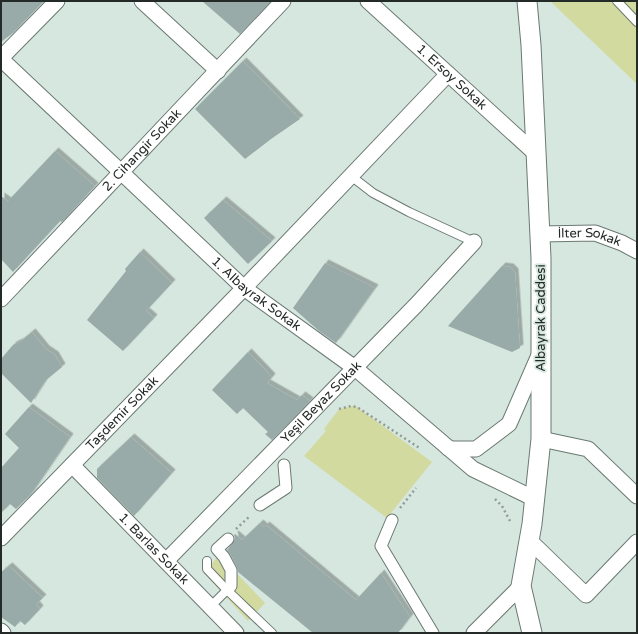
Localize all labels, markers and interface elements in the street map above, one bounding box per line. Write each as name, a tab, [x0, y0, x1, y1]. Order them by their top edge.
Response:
street label: 1. Ersoy Sokak	[413, 41, 490, 113]
street label: 2. Cihangir Sokak	[99, 106, 185, 195]
street label: İlter Sokak	[557, 225, 623, 250]
street label: 1. Albayrak Sokak	[208, 253, 304, 334]
street label: Albayrak Caddesi	[533, 264, 549, 372]
street label: Yeşil Beyaz Sokak	[277, 358, 365, 447]
street label: Taşdemir Sokak	[83, 373, 162, 454]
street label: 1. Barlas Sokak	[115, 510, 192, 588]

